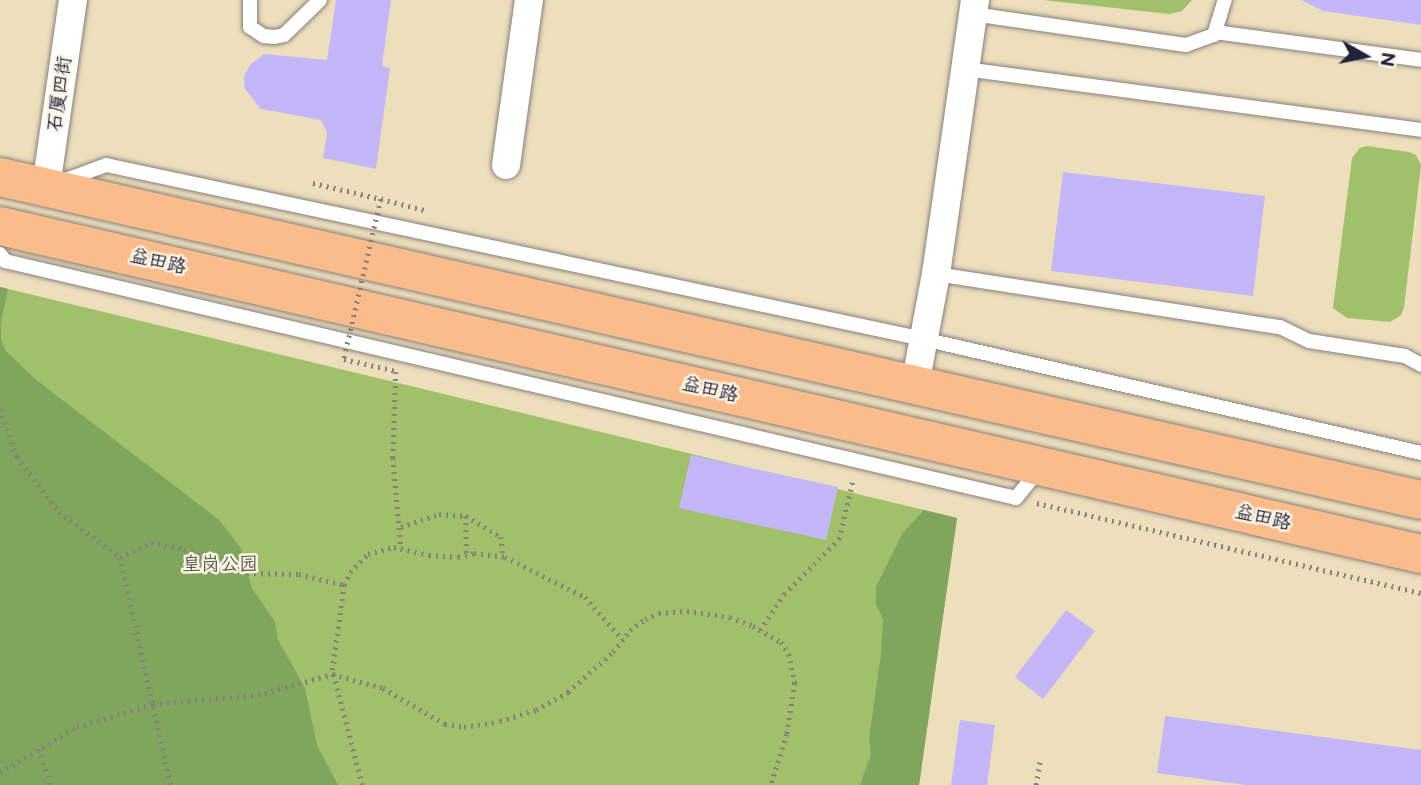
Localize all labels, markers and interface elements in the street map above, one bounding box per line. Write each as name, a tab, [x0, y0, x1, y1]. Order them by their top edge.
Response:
north arrow	[1330, 21, 1400, 91]
text: N	[1374, 51, 1399, 68]
street label: 石厦四街	[43, 55, 77, 133]
street label: 益田路	[128, 244, 188, 280]
street label: 益田路	[680, 372, 740, 408]
street label: 益田路	[1233, 500, 1293, 536]
park label: 皇岗公园	[182, 554, 258, 576]

